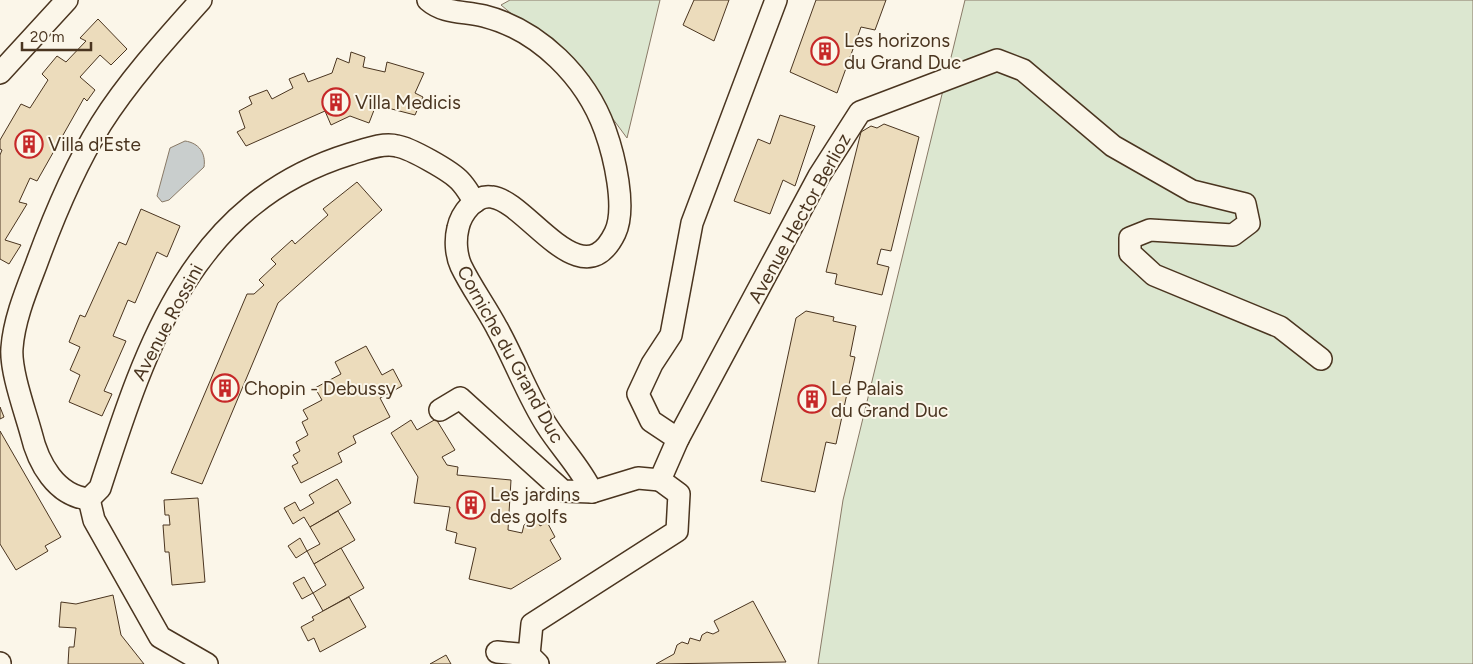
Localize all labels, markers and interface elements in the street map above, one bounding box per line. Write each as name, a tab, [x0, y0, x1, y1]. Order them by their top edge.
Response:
scale bar	[22, 20, 91, 52]
text: 20 m	[30, 28, 64, 46]
place label: Les horizons du Grand Duc	[844, 29, 961, 74]
building icon: Les horizons du Grand Duc	[810, 36, 840, 66]
building icon: Villa Medicis	[321, 87, 351, 117]
place label: Villa Medicis	[355, 91, 461, 114]
building icon: Villa d'Este	[14, 129, 44, 159]
street label: Avenue Hector Berlioz	[743, 129, 856, 307]
place label: Villa d'Este	[48, 133, 141, 156]
street label: Avenue Rossini	[127, 260, 208, 385]
street label: Corniche du Grand Duc	[452, 261, 569, 447]
building icon: Chopin - Debussy	[210, 373, 240, 403]
place label: Chopin - Debussy	[244, 377, 396, 400]
place label: Le Palais du Grand Duc	[831, 377, 948, 422]
building icon: Le Palais du Grand Duc	[797, 384, 827, 414]
place label: Les jardins des golfs	[490, 483, 580, 528]
building icon: Les jardins des golfs	[456, 490, 486, 520]

